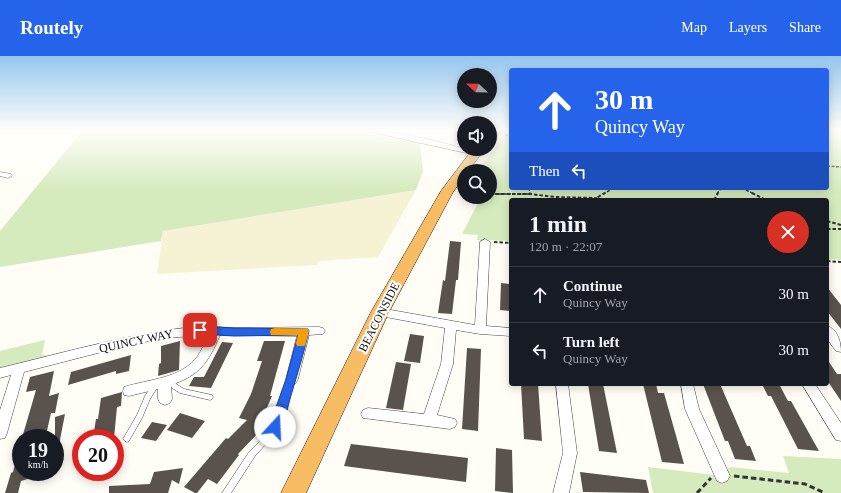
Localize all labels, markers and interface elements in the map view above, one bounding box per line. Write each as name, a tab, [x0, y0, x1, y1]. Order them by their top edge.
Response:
text: Routely	[20, 17, 83, 38]
text: Map	[681, 20, 707, 35]
text: Layers	[729, 20, 767, 35]
text: Share	[789, 20, 821, 35]
north arrow	[457, 68, 497, 108]
map controls	[457, 68, 497, 204]
icon: ahead	[529, 84, 581, 136]
text: 30 m	[595, 84, 653, 115]
button: sound	[457, 116, 497, 156]
text: Quincy Way	[595, 117, 685, 137]
icon: left	[568, 160, 590, 182]
text: Then	[529, 163, 560, 179]
button: search	[457, 164, 497, 204]
text: 1 min	[529, 211, 587, 237]
button: close	[767, 211, 809, 253]
text: 120 m · 22:07	[529, 239, 602, 254]
text: Continue	[563, 278, 622, 294]
street label: BEACONSIDE	[356, 280, 402, 354]
icon: ahead	[529, 284, 551, 306]
text: 30 m	[779, 286, 809, 302]
text: Quincy Way	[563, 295, 628, 310]
pin	[183, 313, 217, 347]
icon: arrive	[189, 319, 211, 341]
street label: QUINCY WAY	[98, 326, 175, 356]
text: Turn left	[563, 334, 620, 350]
icon: left	[529, 340, 551, 362]
text: 30 m	[779, 342, 809, 358]
text: Quincy Way	[563, 351, 628, 366]
position arrow	[254, 406, 296, 448]
speed limit sign: 20	[72, 429, 124, 481]
text: 19	[28, 439, 48, 461]
text: km/h	[28, 459, 48, 470]

